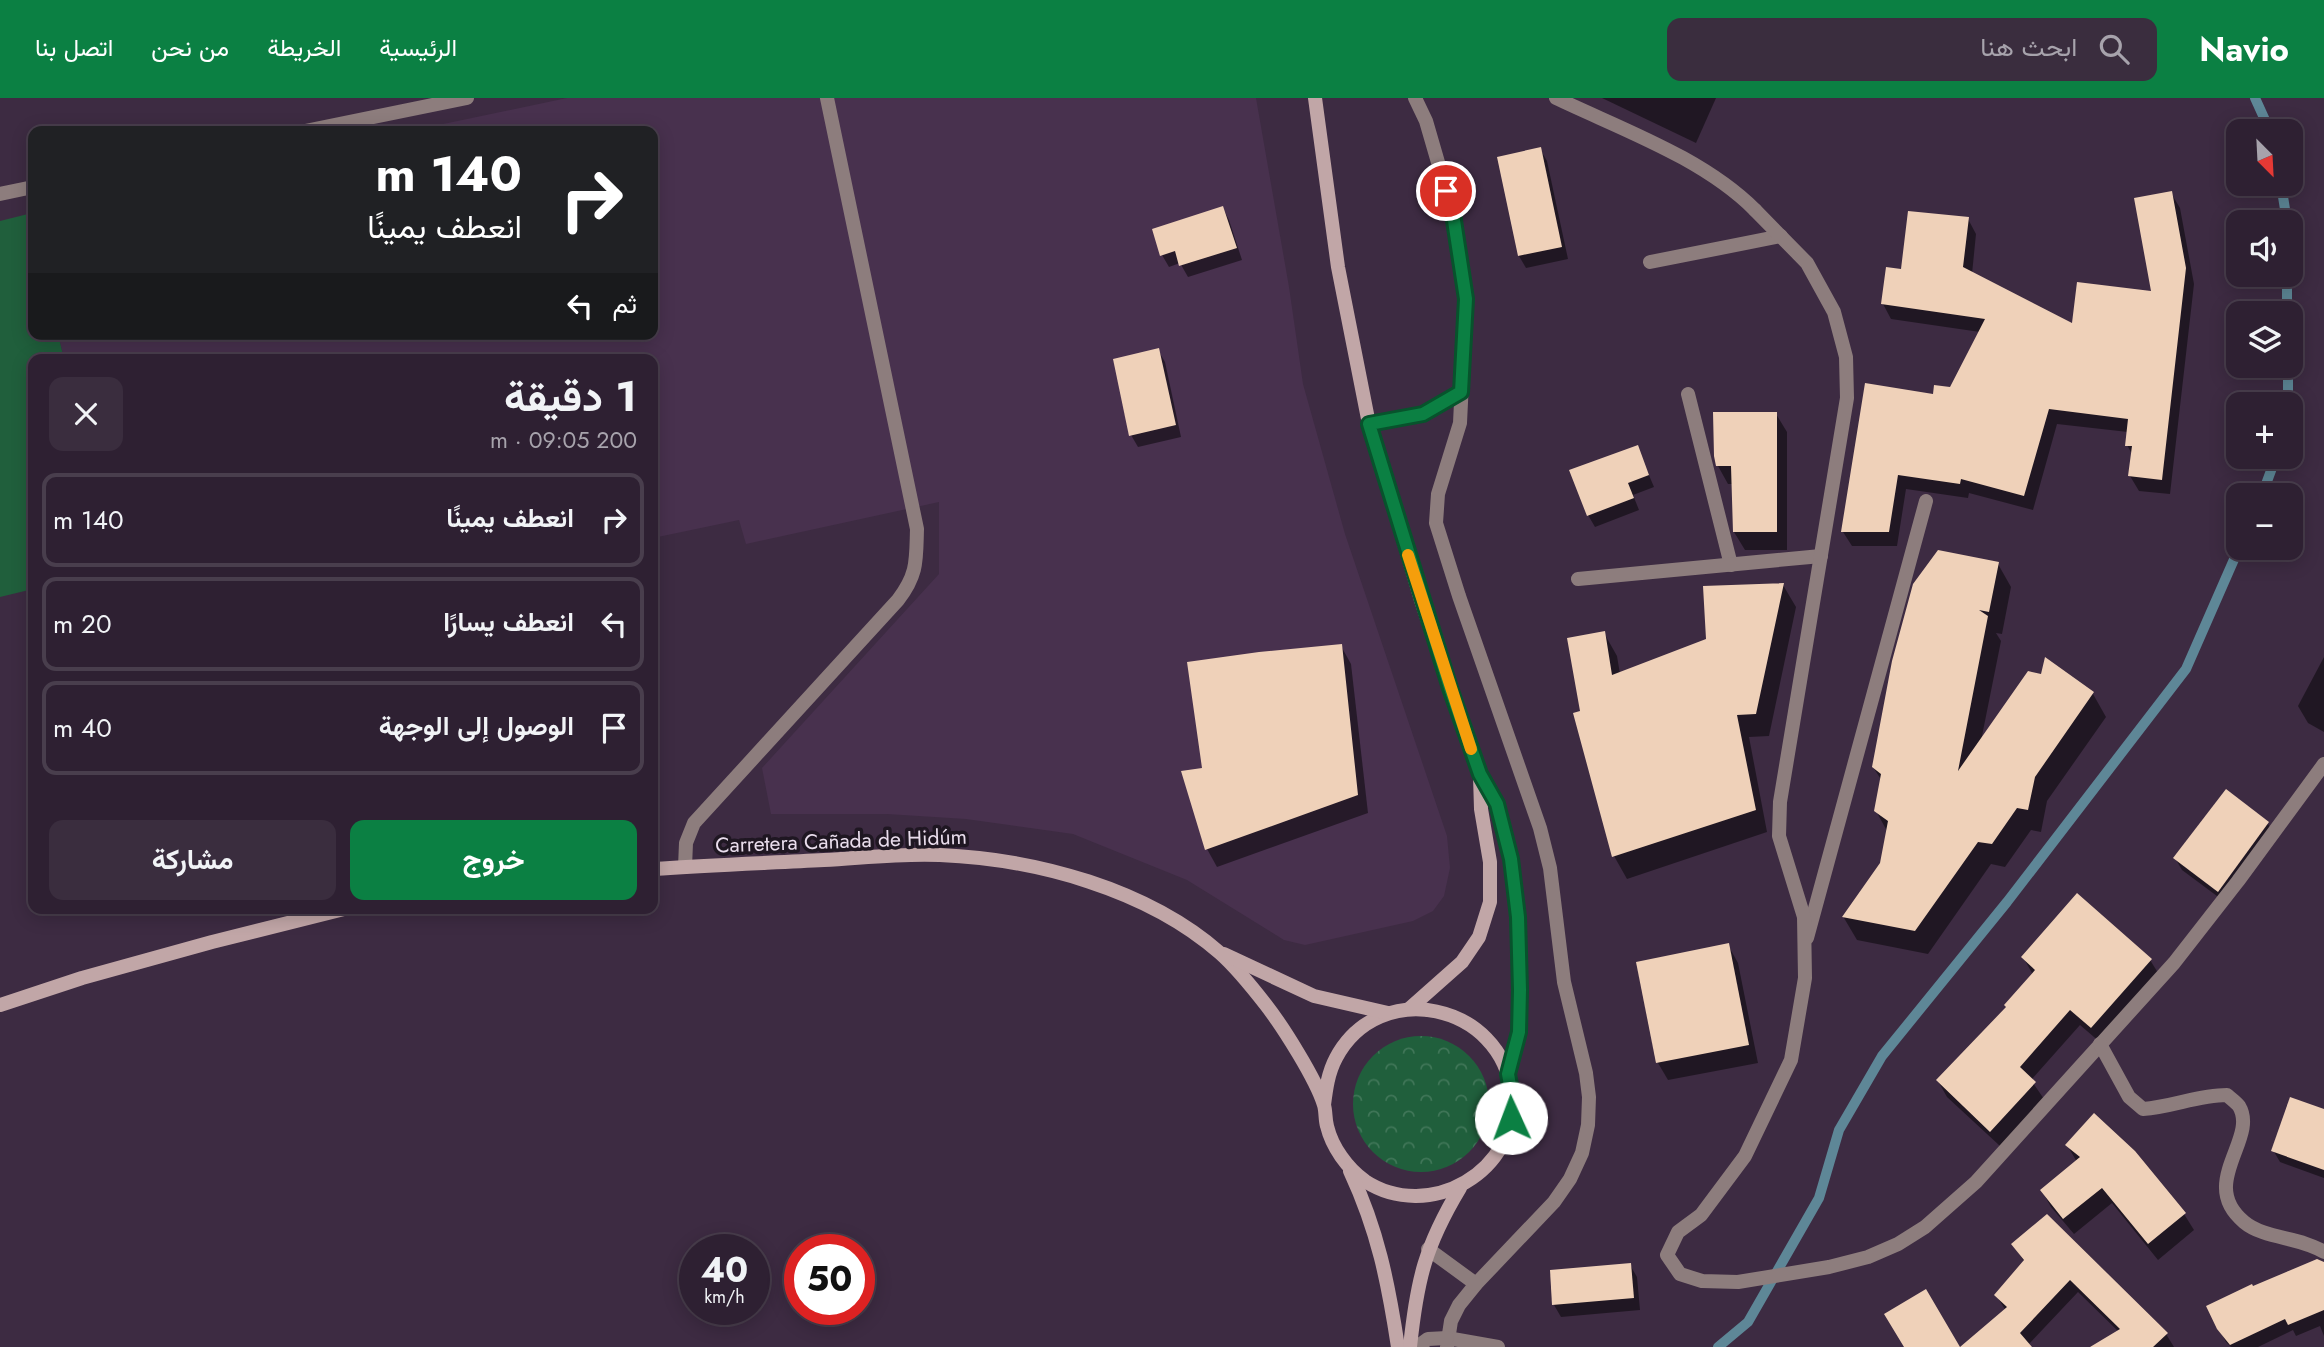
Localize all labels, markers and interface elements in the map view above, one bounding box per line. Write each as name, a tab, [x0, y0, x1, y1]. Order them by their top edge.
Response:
search box	[1667, 18, 2157, 81]
text: Navio	[2199, 26, 2289, 73]
text: ابحث هنا	[1980, 28, 2077, 66]
text: اتصل بنا	[35, 30, 113, 65]
text: من نحن	[151, 30, 229, 65]
text: الخريطة	[267, 30, 341, 65]
text: الرئيسية	[379, 30, 457, 65]
icon: search	[2095, 30, 2133, 68]
north arrow	[2226, 119, 2303, 196]
map controls	[2226, 119, 2303, 560]
text: 140 m	[376, 139, 522, 209]
icon: right	[546, 154, 637, 245]
pin	[1416, 161, 1476, 221]
icon: arrive	[1427, 172, 1465, 210]
text: انعطف يمينًا	[367, 204, 522, 250]
button: sound	[2226, 210, 2303, 287]
text: ثم	[613, 285, 637, 323]
icon: left	[561, 287, 599, 325]
button: layers	[2226, 301, 2303, 378]
text: 1 دقيقة	[504, 366, 637, 427]
button: close	[49, 377, 123, 451]
button: +	[2226, 392, 2303, 469]
text: 200 m · 09:05	[490, 423, 637, 457]
button: −	[2226, 483, 2303, 560]
text: انعطف يمينًا	[446, 499, 574, 537]
text: 140 m	[53, 501, 124, 539]
icon: right	[595, 501, 633, 539]
text: انعطف يسارًا	[443, 603, 574, 641]
text: 20 m	[53, 605, 112, 643]
icon: left	[595, 605, 633, 643]
text: الوصول إلى الوجهة	[379, 707, 574, 745]
text: 40 m	[53, 709, 112, 747]
icon: arrive	[595, 709, 633, 747]
button: مشاركة	[49, 820, 336, 900]
button: خروج	[350, 820, 637, 900]
street label: Carretera Cañada de Hidúm	[715, 822, 967, 860]
position arrow	[1474, 1081, 1548, 1155]
speed limit sign: 50	[784, 1234, 875, 1325]
text: 40	[701, 1245, 748, 1295]
text: km/h	[704, 1284, 745, 1310]

